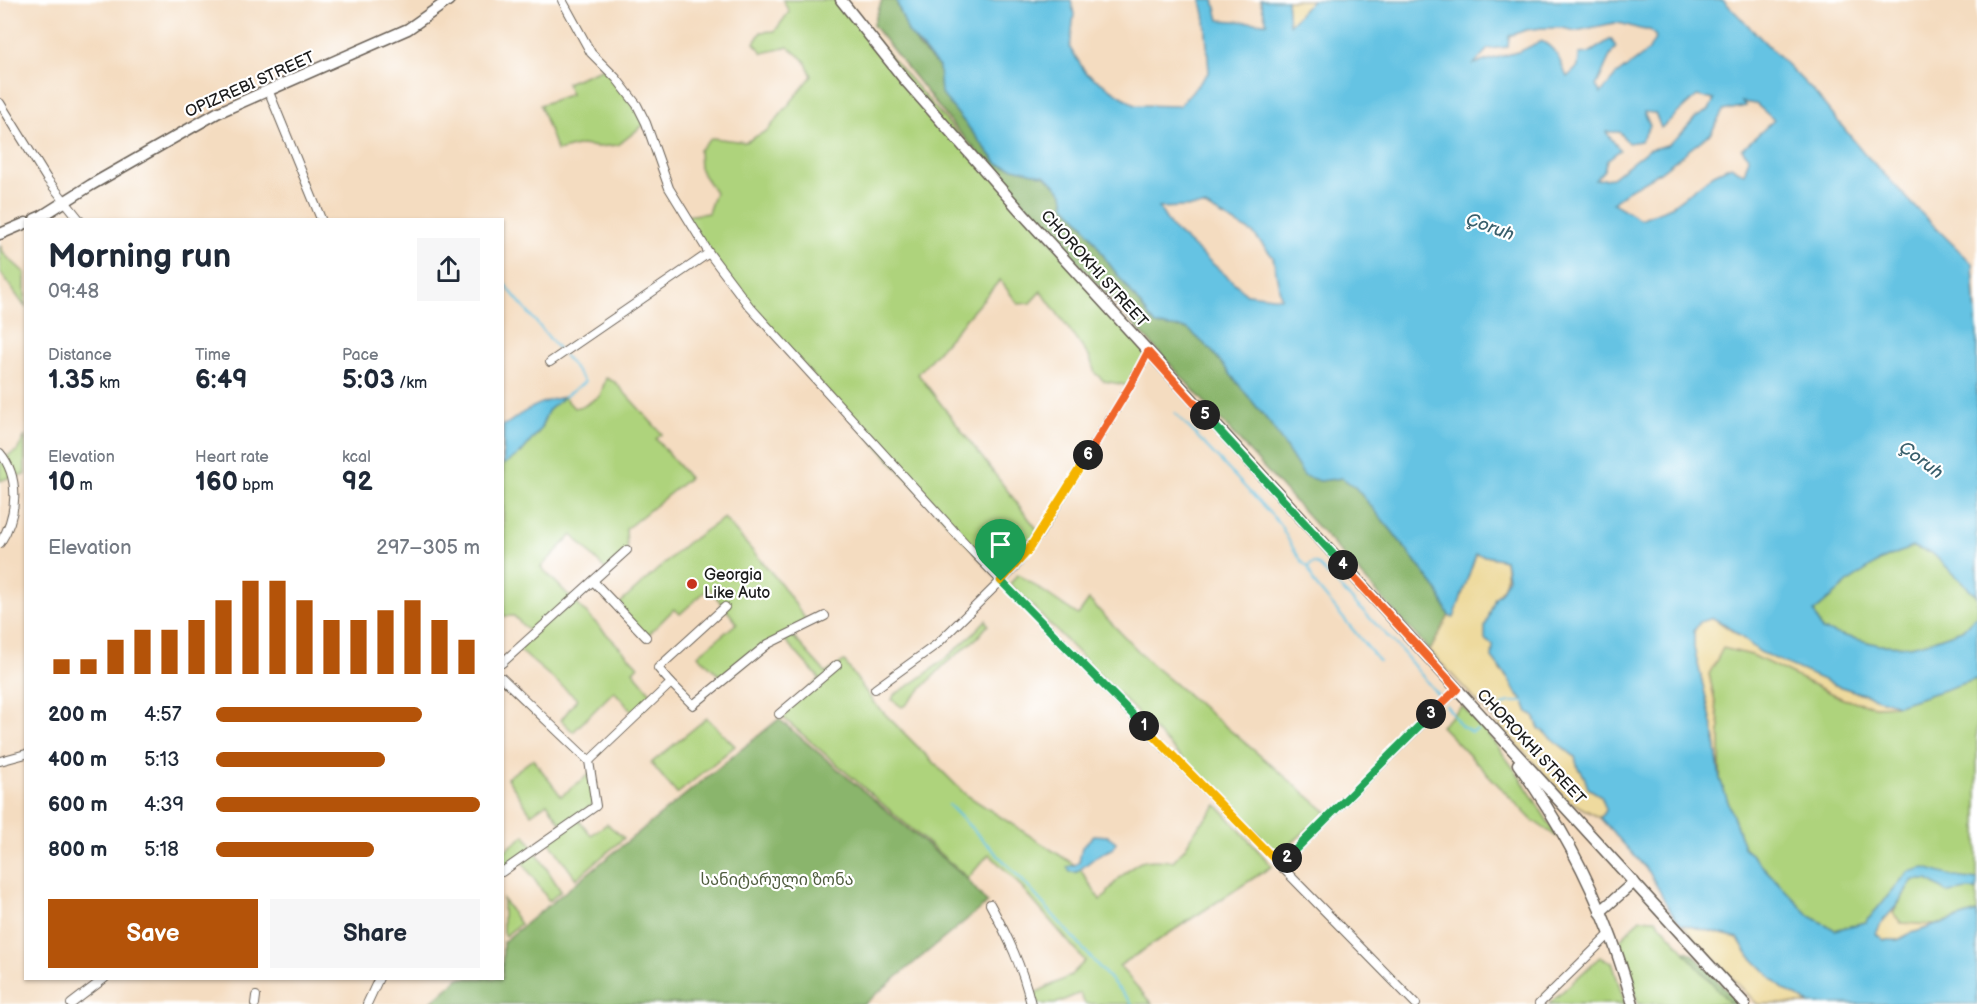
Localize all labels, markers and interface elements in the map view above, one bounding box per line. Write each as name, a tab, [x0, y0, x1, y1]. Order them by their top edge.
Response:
street label: OPIZREBI STREET	[182, 48, 318, 122]
street label: CHOROKHI STREET	[1036, 207, 1152, 332]
water label: Çoruh	[1463, 209, 1517, 245]
text: Morning run	[48, 237, 231, 277]
button: share	[417, 238, 480, 301]
text: 09:48	[48, 280, 99, 304]
text: Distance	[48, 346, 112, 365]
text: Time	[195, 346, 230, 365]
text: Pace	[342, 346, 378, 365]
text: 1.35	[48, 365, 95, 396]
text: 6:49	[195, 365, 248, 396]
text: 5:03	[342, 365, 395, 396]
text: km	[95, 374, 120, 393]
text: /km	[395, 374, 427, 393]
pin: 5	[1190, 400, 1220, 430]
text: 5	[1200, 405, 1210, 424]
water label: Çoruh	[1895, 437, 1947, 483]
pin: 6	[1073, 440, 1103, 470]
text: 6	[1083, 445, 1093, 464]
text: Elevation	[48, 448, 115, 467]
text: Heart rate	[195, 448, 269, 467]
text: kcal	[342, 448, 371, 467]
text: 10	[48, 467, 75, 498]
text: 160	[195, 467, 238, 498]
text: 92	[342, 467, 373, 498]
text: m	[75, 476, 93, 495]
text: bpm	[238, 476, 274, 495]
pin	[975, 519, 1026, 581]
icon: arrive	[984, 528, 1017, 561]
text: Elevation	[48, 536, 131, 560]
text: 297–305 m	[376, 536, 480, 560]
pin: 4	[1328, 550, 1358, 580]
text: 4	[1338, 555, 1348, 574]
place label: Georgia Like Auto	[704, 566, 770, 603]
marker: Georgia Like Auto	[685, 577, 699, 591]
street label: CHOROKHI STREET	[1473, 685, 1590, 809]
pin: 3	[1416, 699, 1446, 729]
text: 200 m	[48, 703, 107, 727]
text: 4:57	[144, 703, 182, 727]
text: 3	[1426, 704, 1436, 723]
pin: 1	[1129, 711, 1159, 741]
text: 1	[1141, 716, 1147, 735]
text: 400 m	[48, 748, 107, 772]
text: 5:13	[144, 748, 180, 772]
text: 600 m	[48, 793, 108, 817]
text: 4:39	[144, 793, 184, 817]
text: 800 m	[48, 838, 107, 862]
text: 5:18	[144, 838, 179, 862]
pin: 2	[1272, 843, 1302, 873]
text: 2	[1282, 848, 1292, 867]
park label: სანიტარული ზონა	[701, 871, 853, 890]
button: Save	[48, 899, 258, 968]
button: Share	[270, 899, 480, 968]

